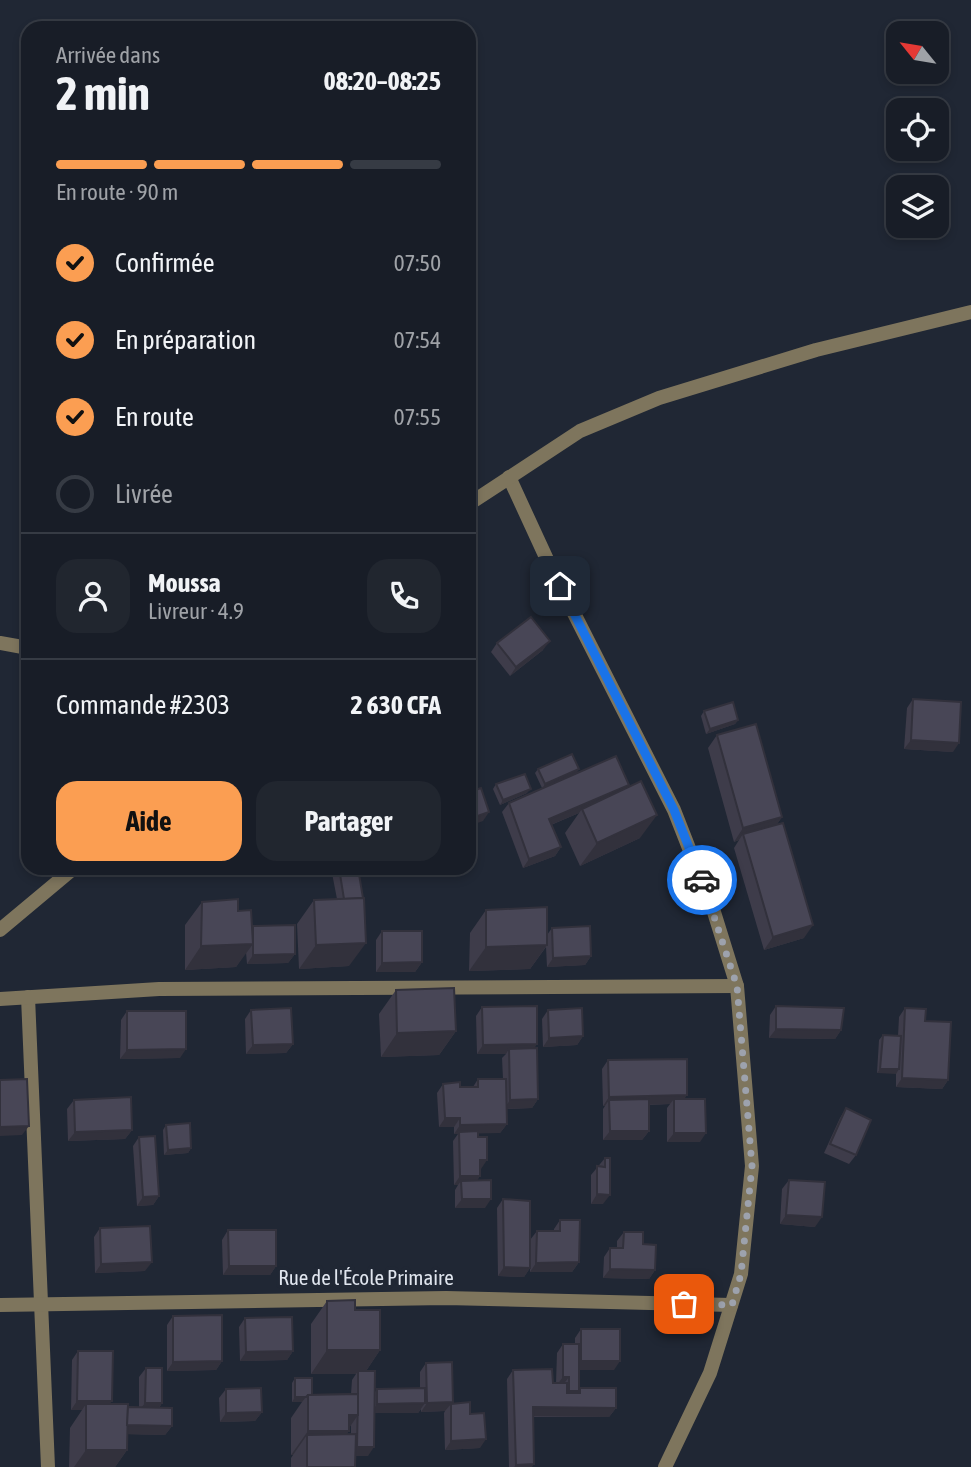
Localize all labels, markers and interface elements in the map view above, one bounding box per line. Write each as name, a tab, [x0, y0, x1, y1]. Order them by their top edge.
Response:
north arrow	[886, 21, 948, 84]
map controls	[886, 21, 949, 238]
text: Arrivée dans	[56, 42, 160, 68]
text: 08:20–08:25	[324, 66, 441, 96]
text: 2 min	[56, 67, 150, 120]
button: locate	[886, 98, 949, 161]
button: layers	[886, 175, 949, 238]
text: En route · 90 m	[56, 179, 178, 205]
icon: check	[56, 244, 94, 282]
text: Confirmée	[115, 248, 215, 278]
text: 07:50	[394, 250, 441, 276]
icon: check	[56, 321, 94, 359]
text: En préparation	[115, 325, 256, 355]
text: 07:54	[394, 327, 441, 353]
icon: check	[56, 398, 94, 436]
text: En route	[115, 402, 194, 432]
text: 07:55	[394, 404, 441, 430]
text: Livrée	[115, 479, 173, 509]
pin	[530, 556, 590, 616]
button: person	[56, 559, 130, 633]
button: phone	[367, 559, 441, 633]
icon: home	[541, 567, 579, 605]
text: Moussa	[148, 568, 221, 598]
text: Livreur · 4.9	[148, 598, 244, 624]
text: Commande #2303	[56, 690, 230, 720]
text: 2 630 CFA	[351, 690, 441, 720]
button: Aide	[56, 781, 242, 861]
button: Partager	[256, 781, 441, 861]
courier	[667, 845, 737, 915]
icon: car	[683, 861, 721, 899]
street label: Rue de l'École Primaire	[278, 1265, 454, 1289]
pin	[654, 1274, 714, 1334]
icon: bag	[665, 1285, 703, 1323]

